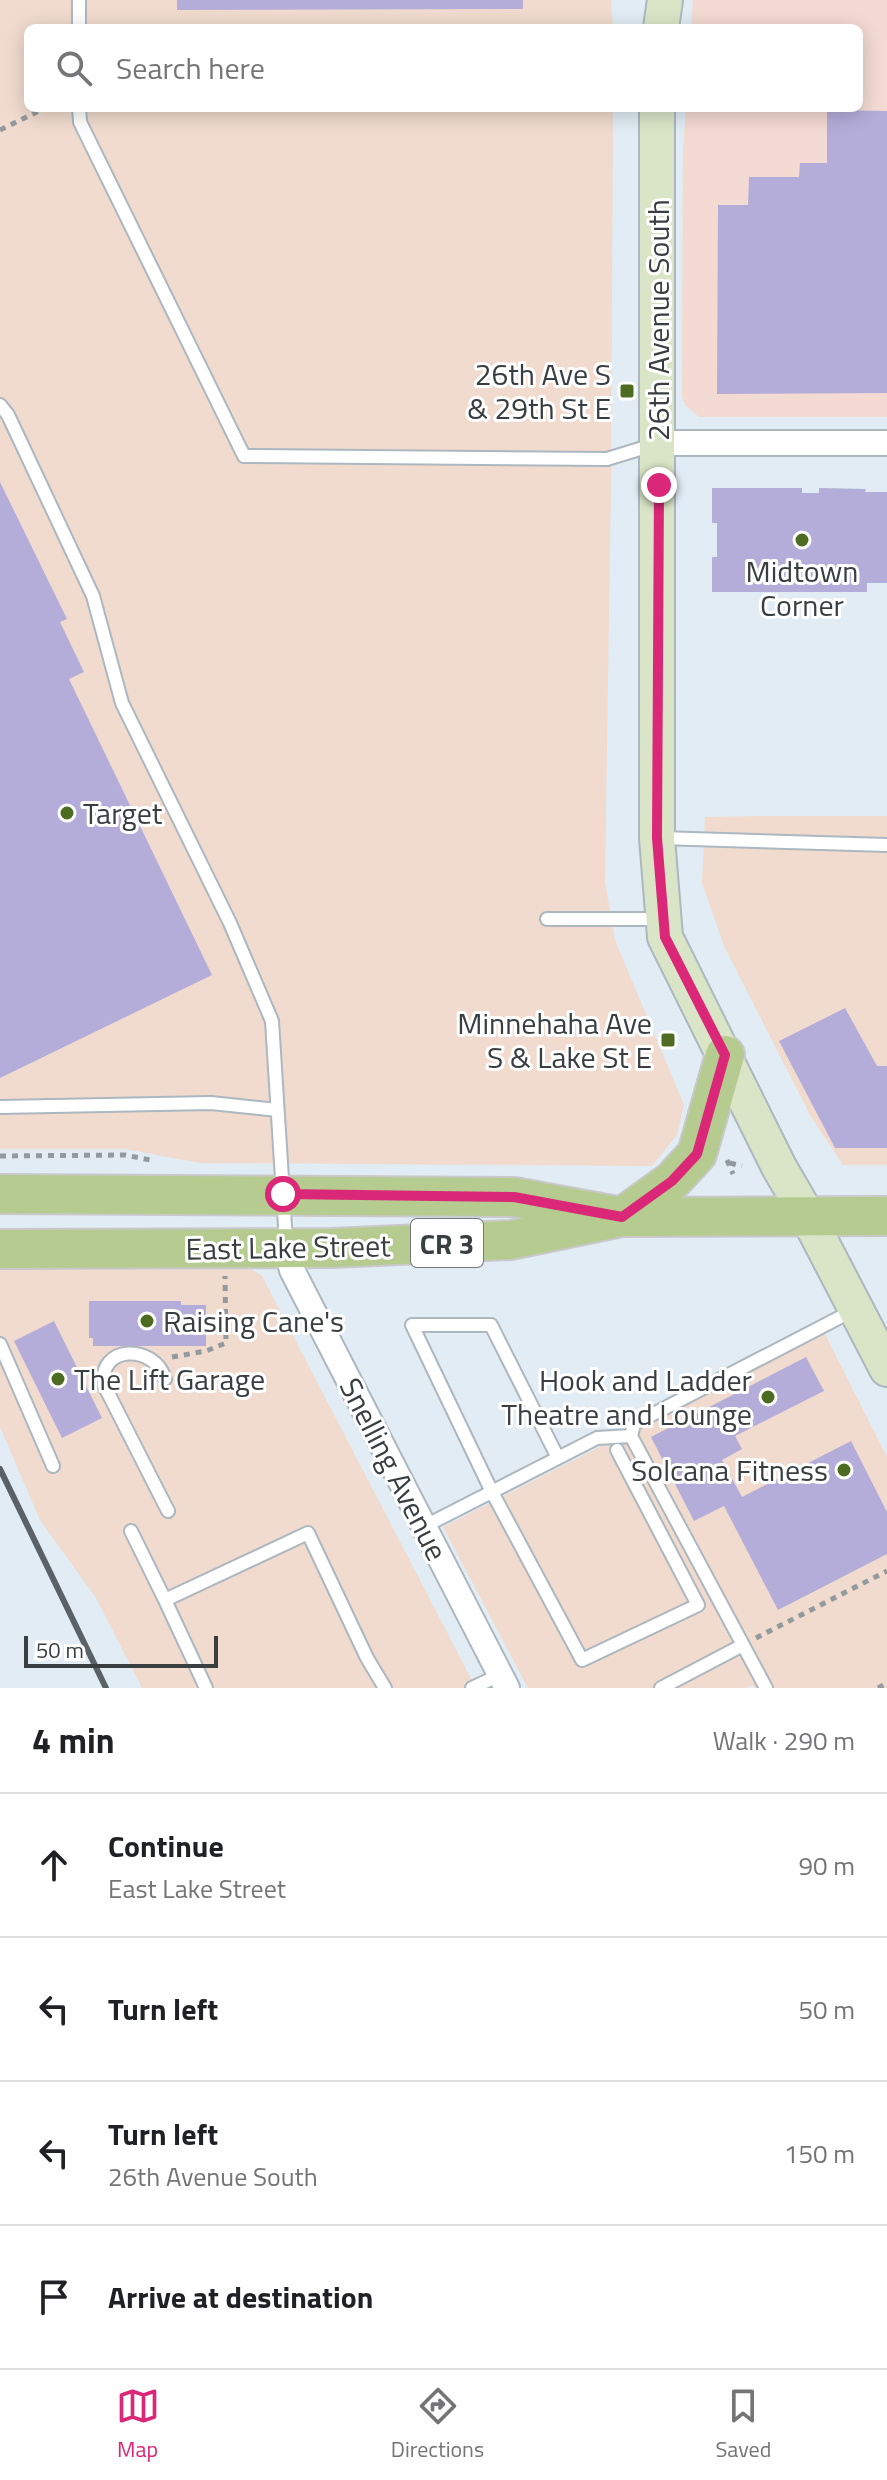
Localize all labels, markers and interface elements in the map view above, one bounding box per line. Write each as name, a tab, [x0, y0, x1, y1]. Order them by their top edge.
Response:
search box	[24, 24, 863, 112]
text: Search here	[116, 45, 265, 91]
icon: search	[52, 46, 96, 90]
street label: 26th Avenue South	[635, 199, 681, 441]
place label: 26th Ave S & 29th St E	[467, 351, 611, 431]
marker: 26th Ave S & 29th St E	[618, 382, 636, 400]
route end	[641, 467, 677, 503]
marker: Midtown Corner	[793, 531, 811, 549]
place label: Midtown Corner	[746, 548, 858, 628]
place label: Target	[83, 790, 163, 836]
marker: Target	[58, 804, 76, 822]
place label: Minnehaha Ave S & Lake St E	[457, 1000, 652, 1080]
marker: Minnehaha Ave S & Lake St E	[659, 1031, 677, 1049]
route start	[265, 1176, 301, 1212]
road number: CR 3	[411, 1219, 483, 1267]
street label: East Lake Street	[185, 1222, 391, 1272]
place label: Raising Cane's	[163, 1298, 344, 1344]
marker: Raising Cane's	[138, 1312, 156, 1330]
place label: The Lift Garage	[74, 1356, 265, 1402]
place label: Hook and Ladder Theatre and Lounge	[501, 1357, 752, 1437]
street label: Snelling Avenue	[328, 1369, 460, 1569]
marker: The Lift Garage	[49, 1370, 67, 1388]
marker: Hook and Ladder Theatre and Lounge	[759, 1388, 777, 1406]
place label: Solcana Fitness	[631, 1447, 828, 1493]
marker: Solcana Fitness	[835, 1461, 853, 1479]
scale bar	[24, 1632, 218, 1668]
text: 50 m	[36, 1633, 84, 1667]
text: 4 min	[32, 1714, 115, 1766]
text: Walk · 290 m	[713, 1721, 855, 1760]
text: Continue	[108, 1823, 224, 1869]
icon: ahead	[32, 1843, 76, 1887]
text: 90 m	[798, 1846, 855, 1885]
text: East Lake Street	[108, 1869, 286, 1908]
text: Turn left	[108, 1986, 218, 2032]
icon: left	[32, 1987, 76, 2031]
text: 50 m	[798, 1990, 855, 2029]
text: Turn left	[108, 2111, 218, 2157]
icon: left	[32, 2131, 76, 2175]
text: 150 m	[784, 2134, 855, 2173]
text: 26th Avenue South	[108, 2157, 318, 2196]
text: Arrive at destination	[108, 2274, 373, 2320]
icon: arrive	[32, 2275, 76, 2319]
tab: Map	[116, 2384, 160, 2466]
tab: Directions	[391, 2384, 484, 2466]
tab: Saved	[715, 2384, 771, 2466]

